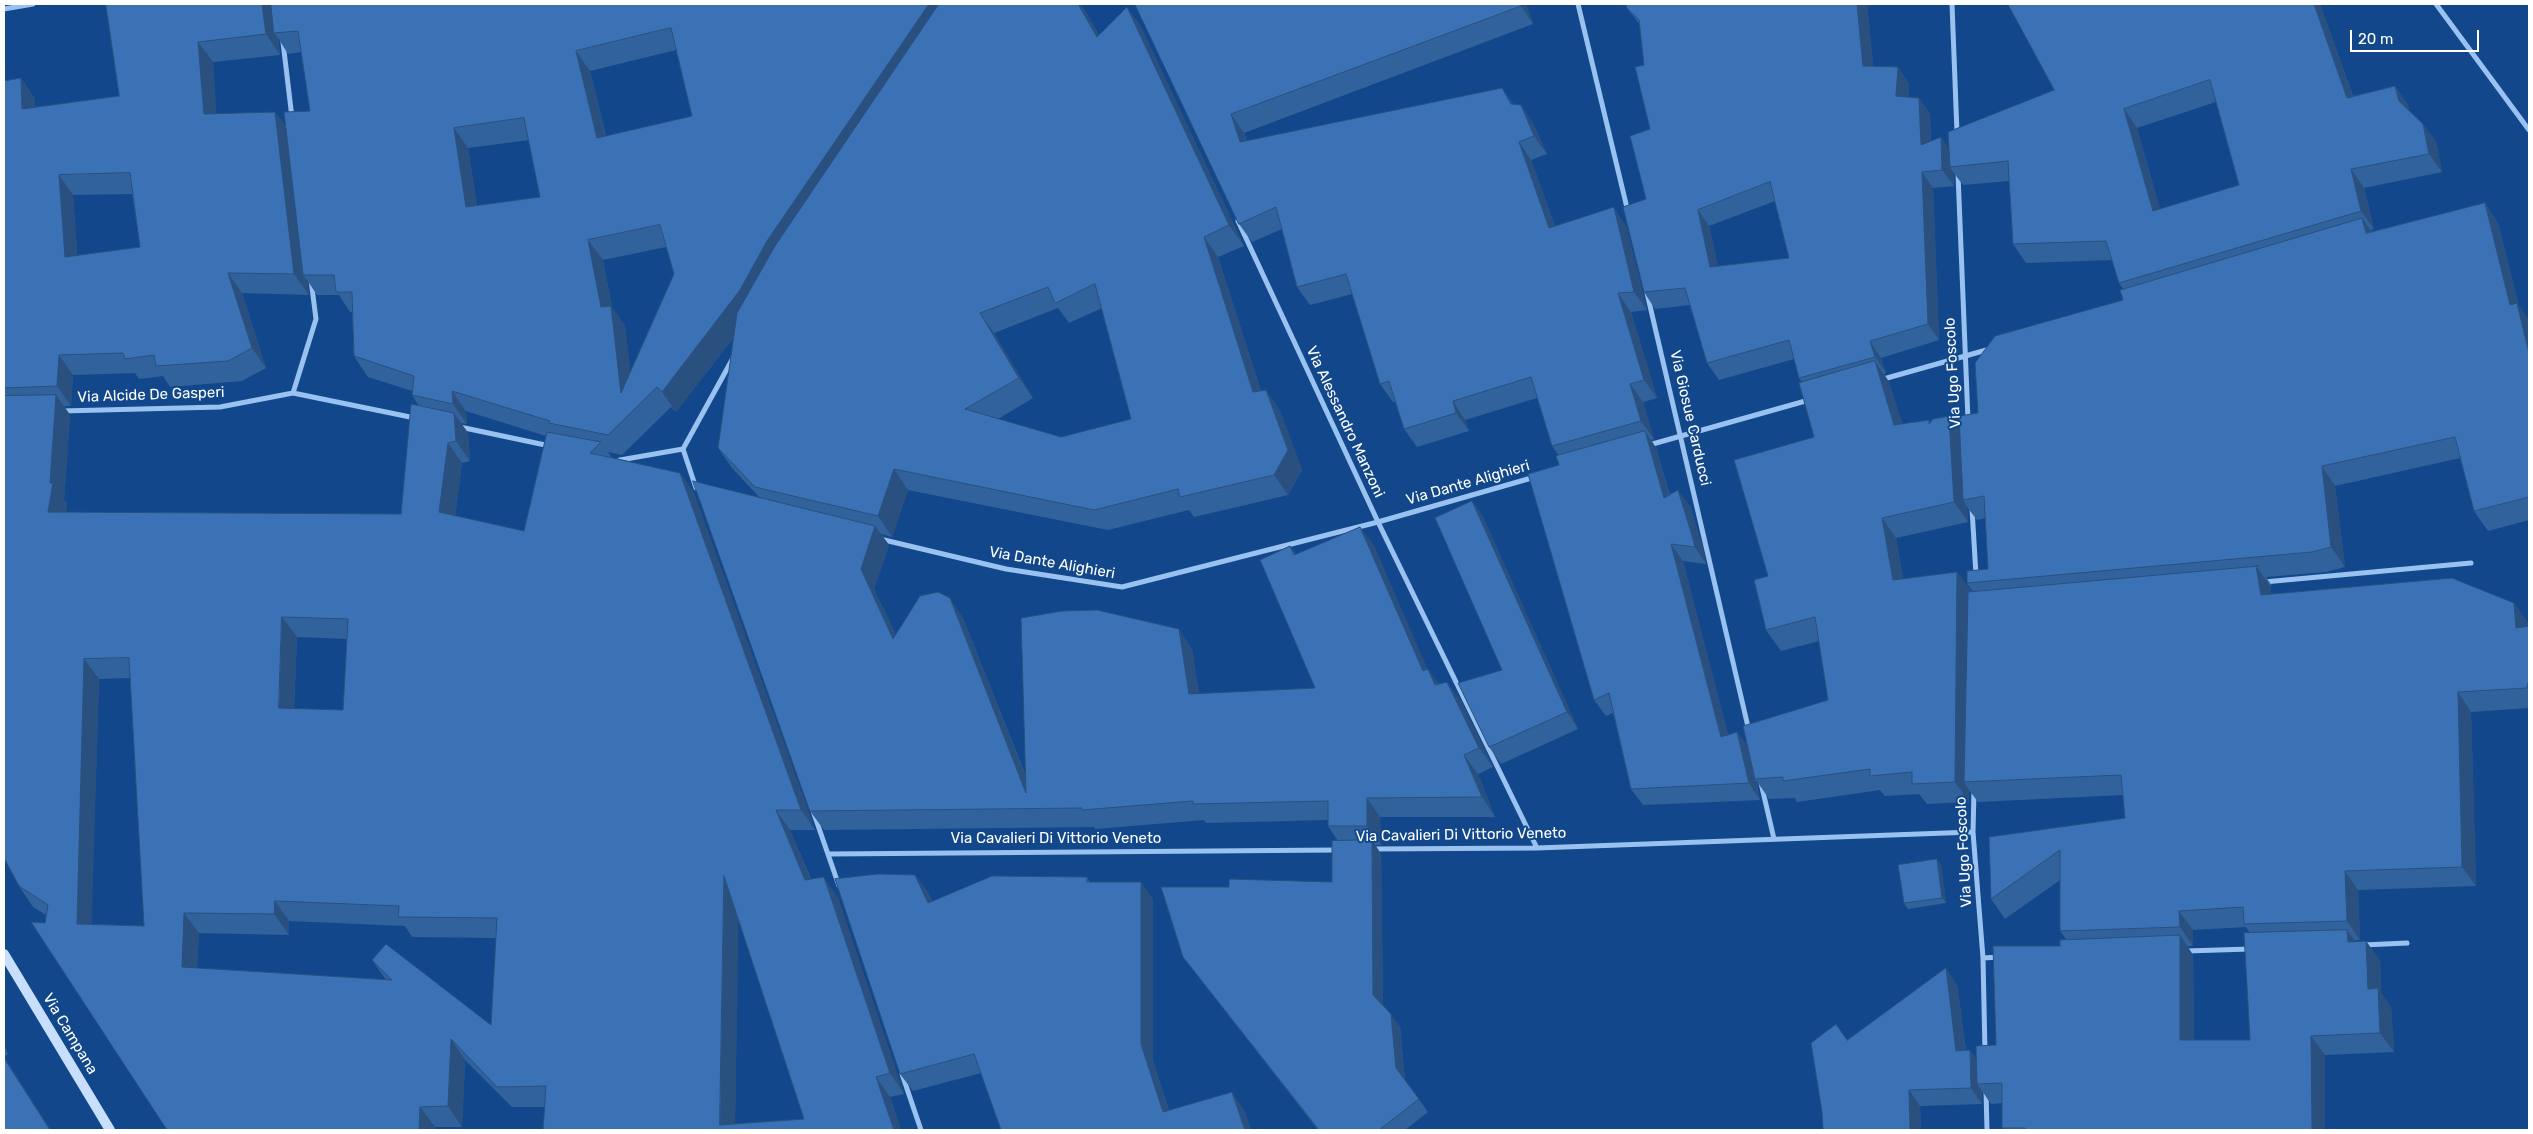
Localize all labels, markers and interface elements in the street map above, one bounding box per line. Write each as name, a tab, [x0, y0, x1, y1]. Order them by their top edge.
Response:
scale bar	[2353, 20, 2482, 52]
text: 20 m	[2358, 30, 2393, 48]
street label: Via Ugo Foscolo	[1941, 317, 1965, 429]
street label: Via Alessandro Manzoni	[1302, 343, 1388, 501]
street label: Via Giosue Carducci	[1666, 348, 1714, 488]
street label: Via Alcide De Gasperi	[77, 383, 225, 407]
street label: Via Dante Alighieri	[1404, 457, 1532, 509]
street label: Via Dante Alighieri	[988, 543, 1116, 583]
street label: Via Ugo Foscolo	[1952, 796, 1976, 908]
street label: Via Cavalieri Di Vittorio Veneto	[1355, 824, 1567, 846]
street label: Via Cavalieri Di Vittorio Veneto	[951, 830, 1161, 848]
street label: Via Campana	[39, 990, 101, 1078]

